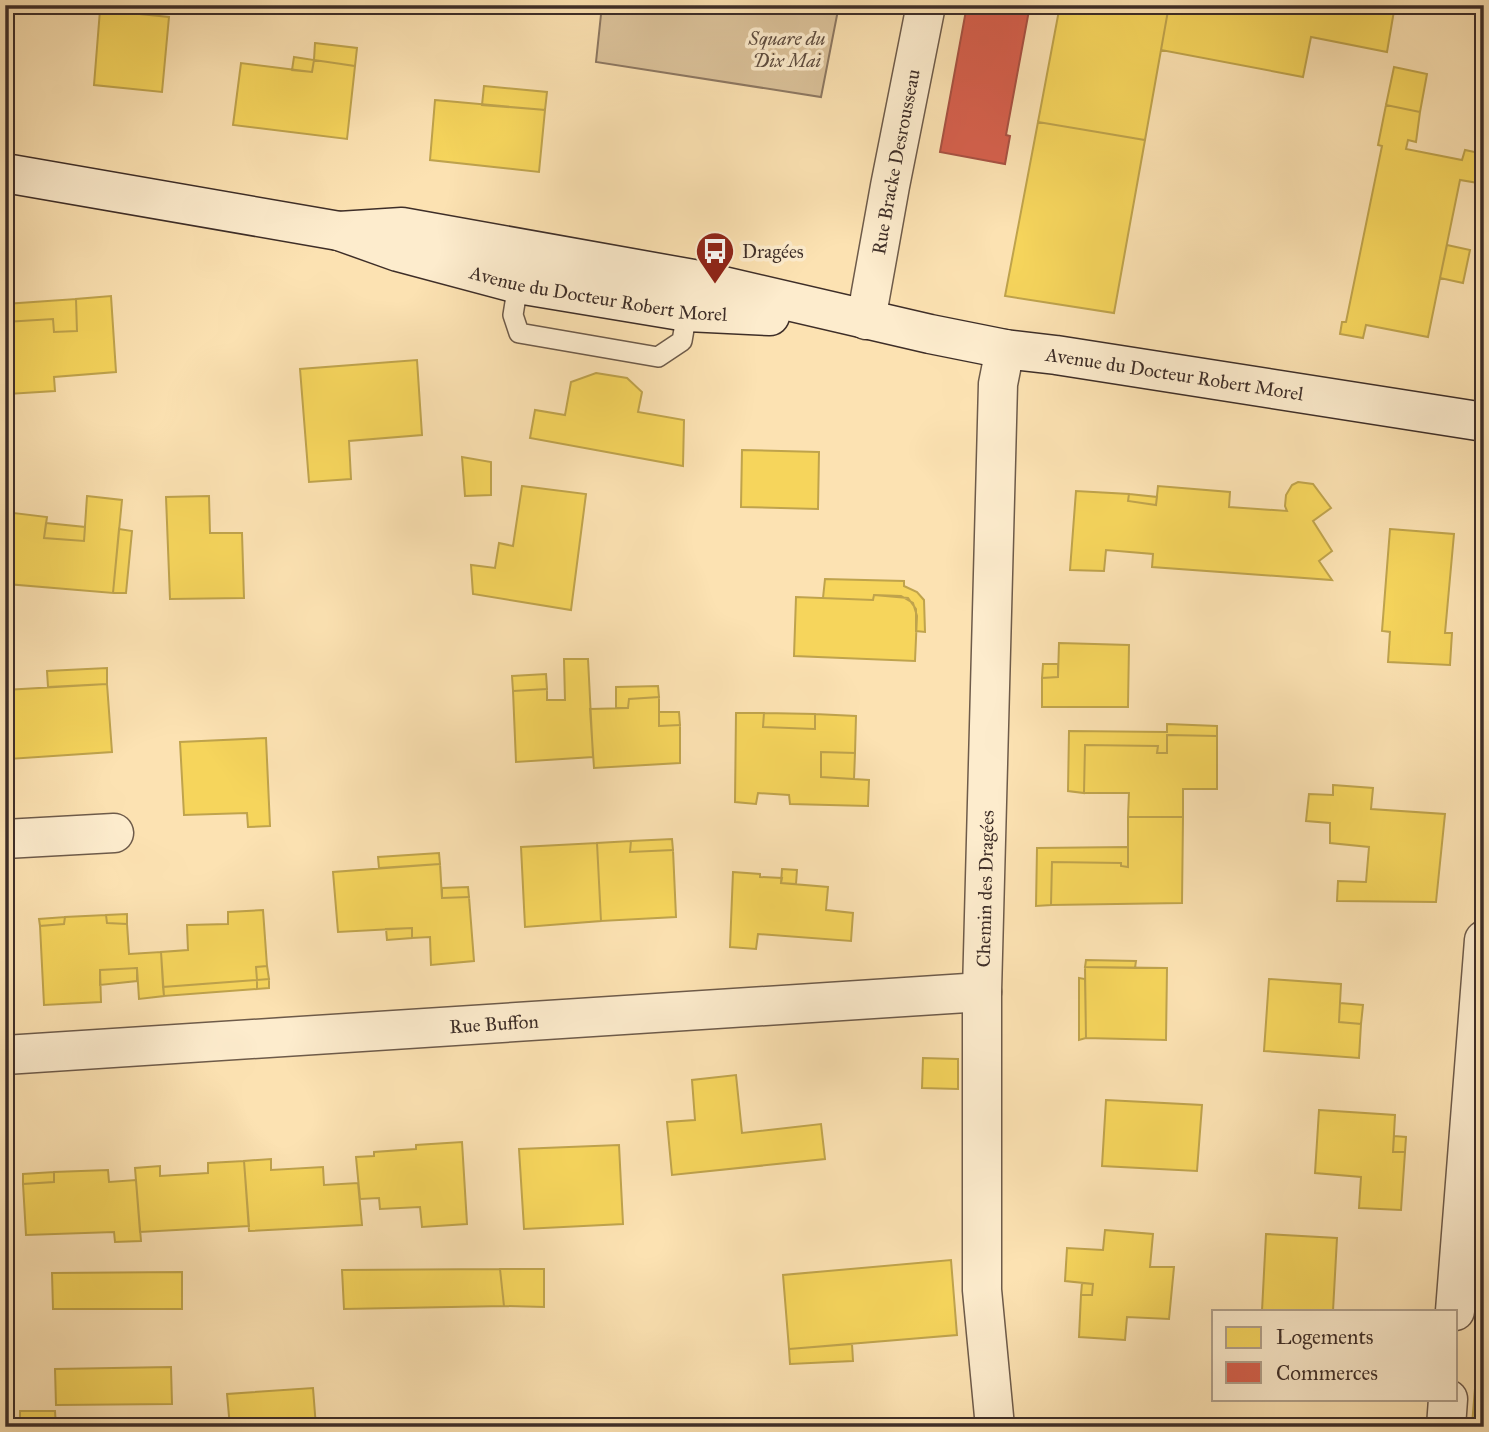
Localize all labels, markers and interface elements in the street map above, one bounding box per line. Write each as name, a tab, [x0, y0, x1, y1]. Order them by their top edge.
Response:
park label: Square du Dix Mai	[747, 27, 826, 72]
street label: Rue Bracke Desrousseau	[866, 67, 925, 256]
bus stop icon: Dragées	[694, 230, 736, 285]
place label: Dragées	[742, 240, 804, 264]
street label: Avenue du Docteur Robert Morel	[467, 260, 729, 325]
street label: Avenue du Docteur Robert Morel	[1043, 342, 1306, 405]
street label: Chemin des Dragées	[971, 810, 999, 968]
street label: Rue Buffon	[449, 1009, 539, 1038]
legend	[1212, 1310, 1458, 1400]
text: Logements	[1276, 1324, 1373, 1350]
text: Commerces	[1276, 1360, 1378, 1386]

